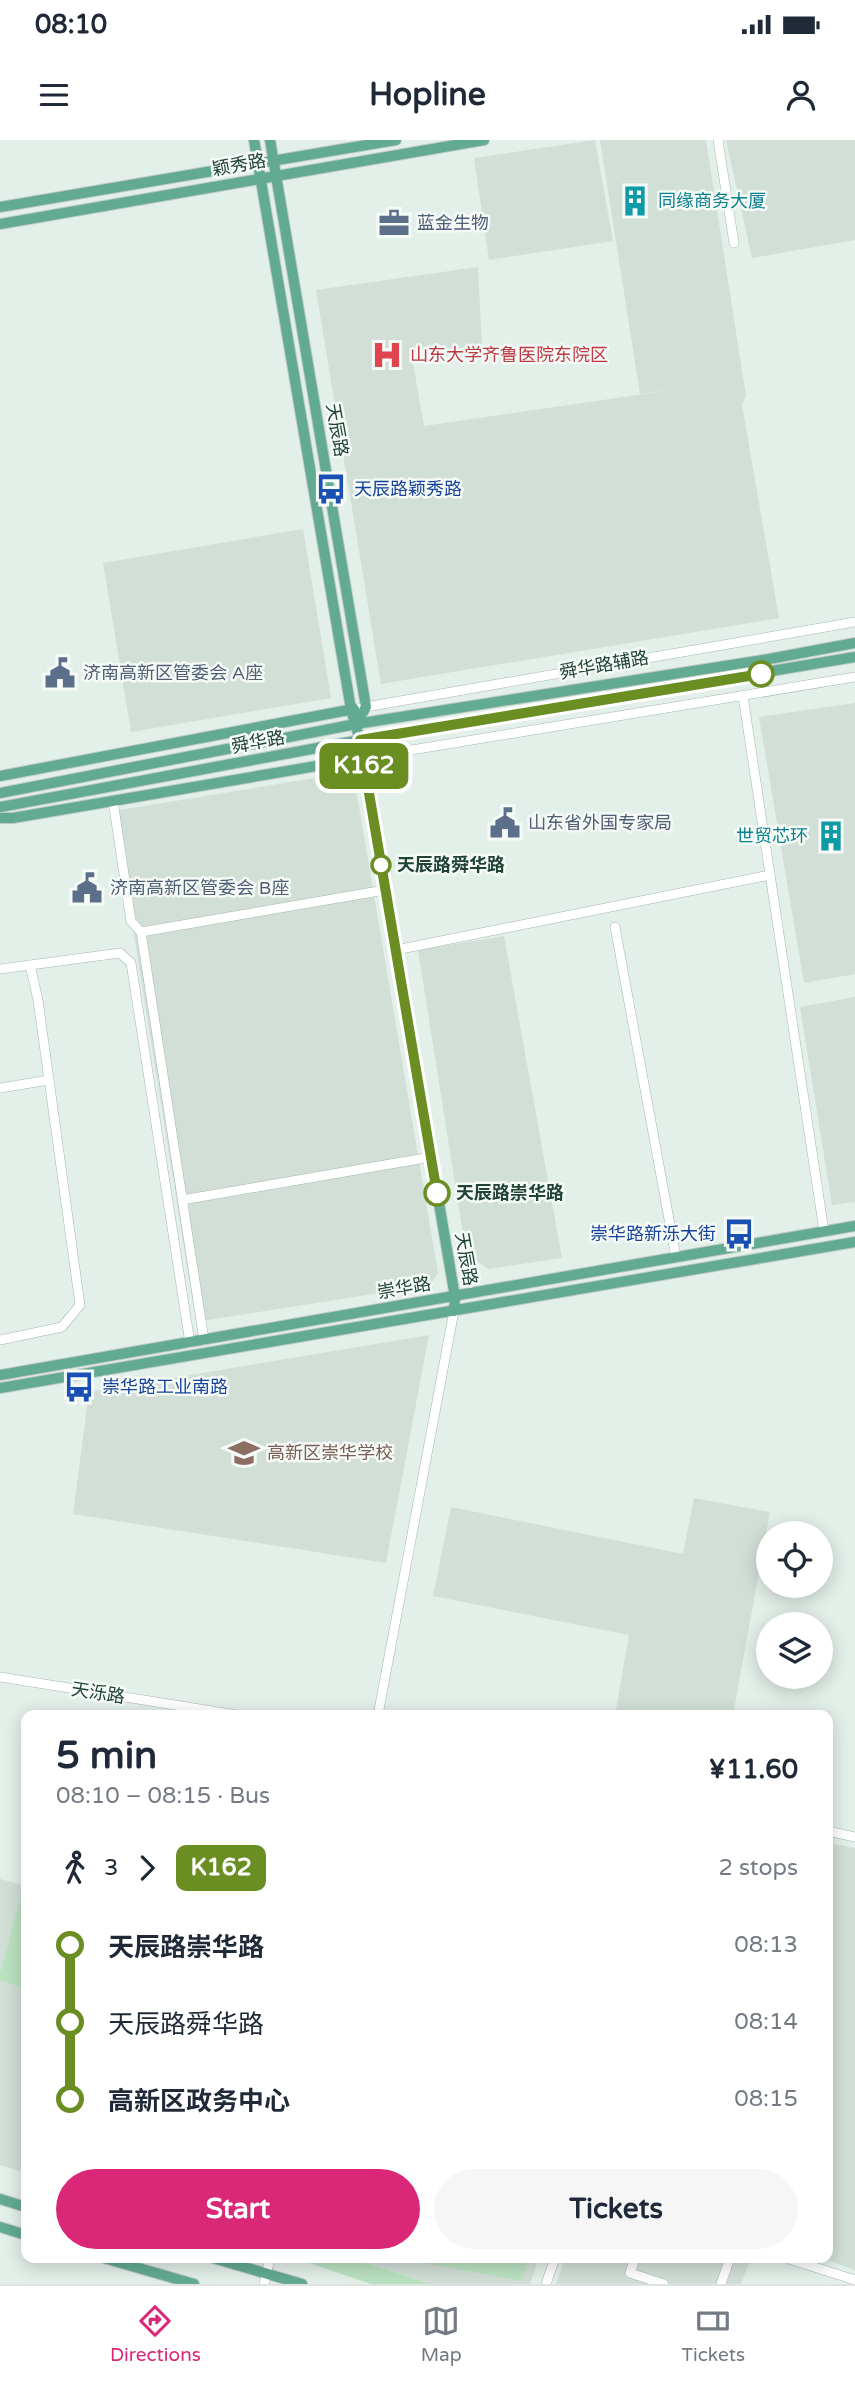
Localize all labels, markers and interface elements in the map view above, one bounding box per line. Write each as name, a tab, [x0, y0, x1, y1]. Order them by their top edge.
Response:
text: 08:10	[35, 9, 107, 40]
icon: menu	[35, 76, 73, 114]
text: Hopline	[369, 76, 486, 114]
icon: person	[782, 76, 820, 114]
street label: 颖秀路	[211, 149, 267, 181]
building icon: 同缘商务大厦	[618, 184, 652, 218]
place label: 同缘商务大厦	[658, 190, 766, 212]
office icon: 蓝金生物	[377, 206, 411, 240]
place label: 蓝金生物	[417, 212, 489, 234]
hospital icon: 山东大学齐鲁医院东院区	[370, 338, 404, 372]
place label: 山东大学齐鲁医院东院区	[410, 344, 608, 366]
street label: 天辰路	[321, 402, 353, 458]
bus stop icon: 天辰路颖秀路	[314, 472, 348, 506]
place label: 天辰路颖秀路	[354, 478, 462, 500]
street label: 舜华路辅路	[558, 646, 650, 684]
public building icon: 济南高新区管委会 A座	[43, 656, 77, 690]
unlabelled marker	[748, 661, 774, 687]
place label: 济南高新区管委会 A座	[83, 662, 263, 684]
street label: 舜华路	[229, 726, 287, 758]
line badge: K162	[315, 743, 413, 789]
text: K162	[333, 751, 395, 780]
public building icon: 山东省外国专家局	[488, 806, 522, 840]
place label: 山东省外国专家局	[528, 812, 672, 834]
building icon: 世贸芯环	[814, 819, 848, 853]
place label: 世贸芯环	[736, 825, 808, 847]
place label: 天辰路舜华路	[397, 854, 505, 876]
marker: 天辰路舜华路	[371, 855, 391, 875]
public building icon: 济南高新区管委会 B座	[70, 871, 104, 905]
place label: 济南高新区管委会 B座	[110, 877, 289, 899]
marker: 天辰路崇华路	[424, 1180, 450, 1206]
place label: 天辰路崇华路	[456, 1182, 564, 1204]
bus stop icon: 崇华路新泺大街	[722, 1217, 756, 1251]
place label: 崇华路新泺大街	[590, 1223, 716, 1245]
street label: 天辰路	[450, 1231, 482, 1287]
street label: 崇华路	[376, 1272, 432, 1304]
bus stop icon: 崇华路工业南路	[62, 1370, 96, 1404]
place label: 崇华路工业南路	[102, 1376, 228, 1398]
school or university icon: 高新区崇华学校	[227, 1436, 261, 1470]
place label: 高新区崇华学校	[267, 1442, 393, 1464]
map controls	[756, 1521, 833, 1689]
button: locate	[756, 1521, 833, 1598]
button: layers	[756, 1612, 833, 1689]
street label: 天泺路	[70, 1678, 126, 1708]
text: 5 min	[56, 1733, 157, 1779]
text: ¥11.60	[709, 1754, 798, 1785]
text: 08:10 – 08:15 · Bus	[56, 1782, 270, 1810]
icon: walk	[56, 1849, 94, 1887]
icon: forward	[128, 1849, 166, 1887]
text: K162	[190, 1853, 252, 1882]
text: 3	[104, 1854, 118, 1882]
text: 2 stops	[718, 1854, 798, 1882]
text: 08:13	[734, 1931, 798, 1959]
text: 天辰路崇华路	[108, 1932, 264, 1963]
text: 08:14	[734, 2008, 798, 2036]
text: 天辰路舜华路	[108, 2009, 264, 2040]
text: 08:15	[734, 2085, 798, 2113]
text: 高新区政务中心	[108, 2086, 290, 2117]
button: Start	[56, 2169, 420, 2249]
button: Tickets	[434, 2169, 798, 2249]
tab: Directions	[110, 2302, 201, 2366]
tab: Map	[421, 2302, 462, 2366]
tab: Tickets	[682, 2302, 745, 2366]

